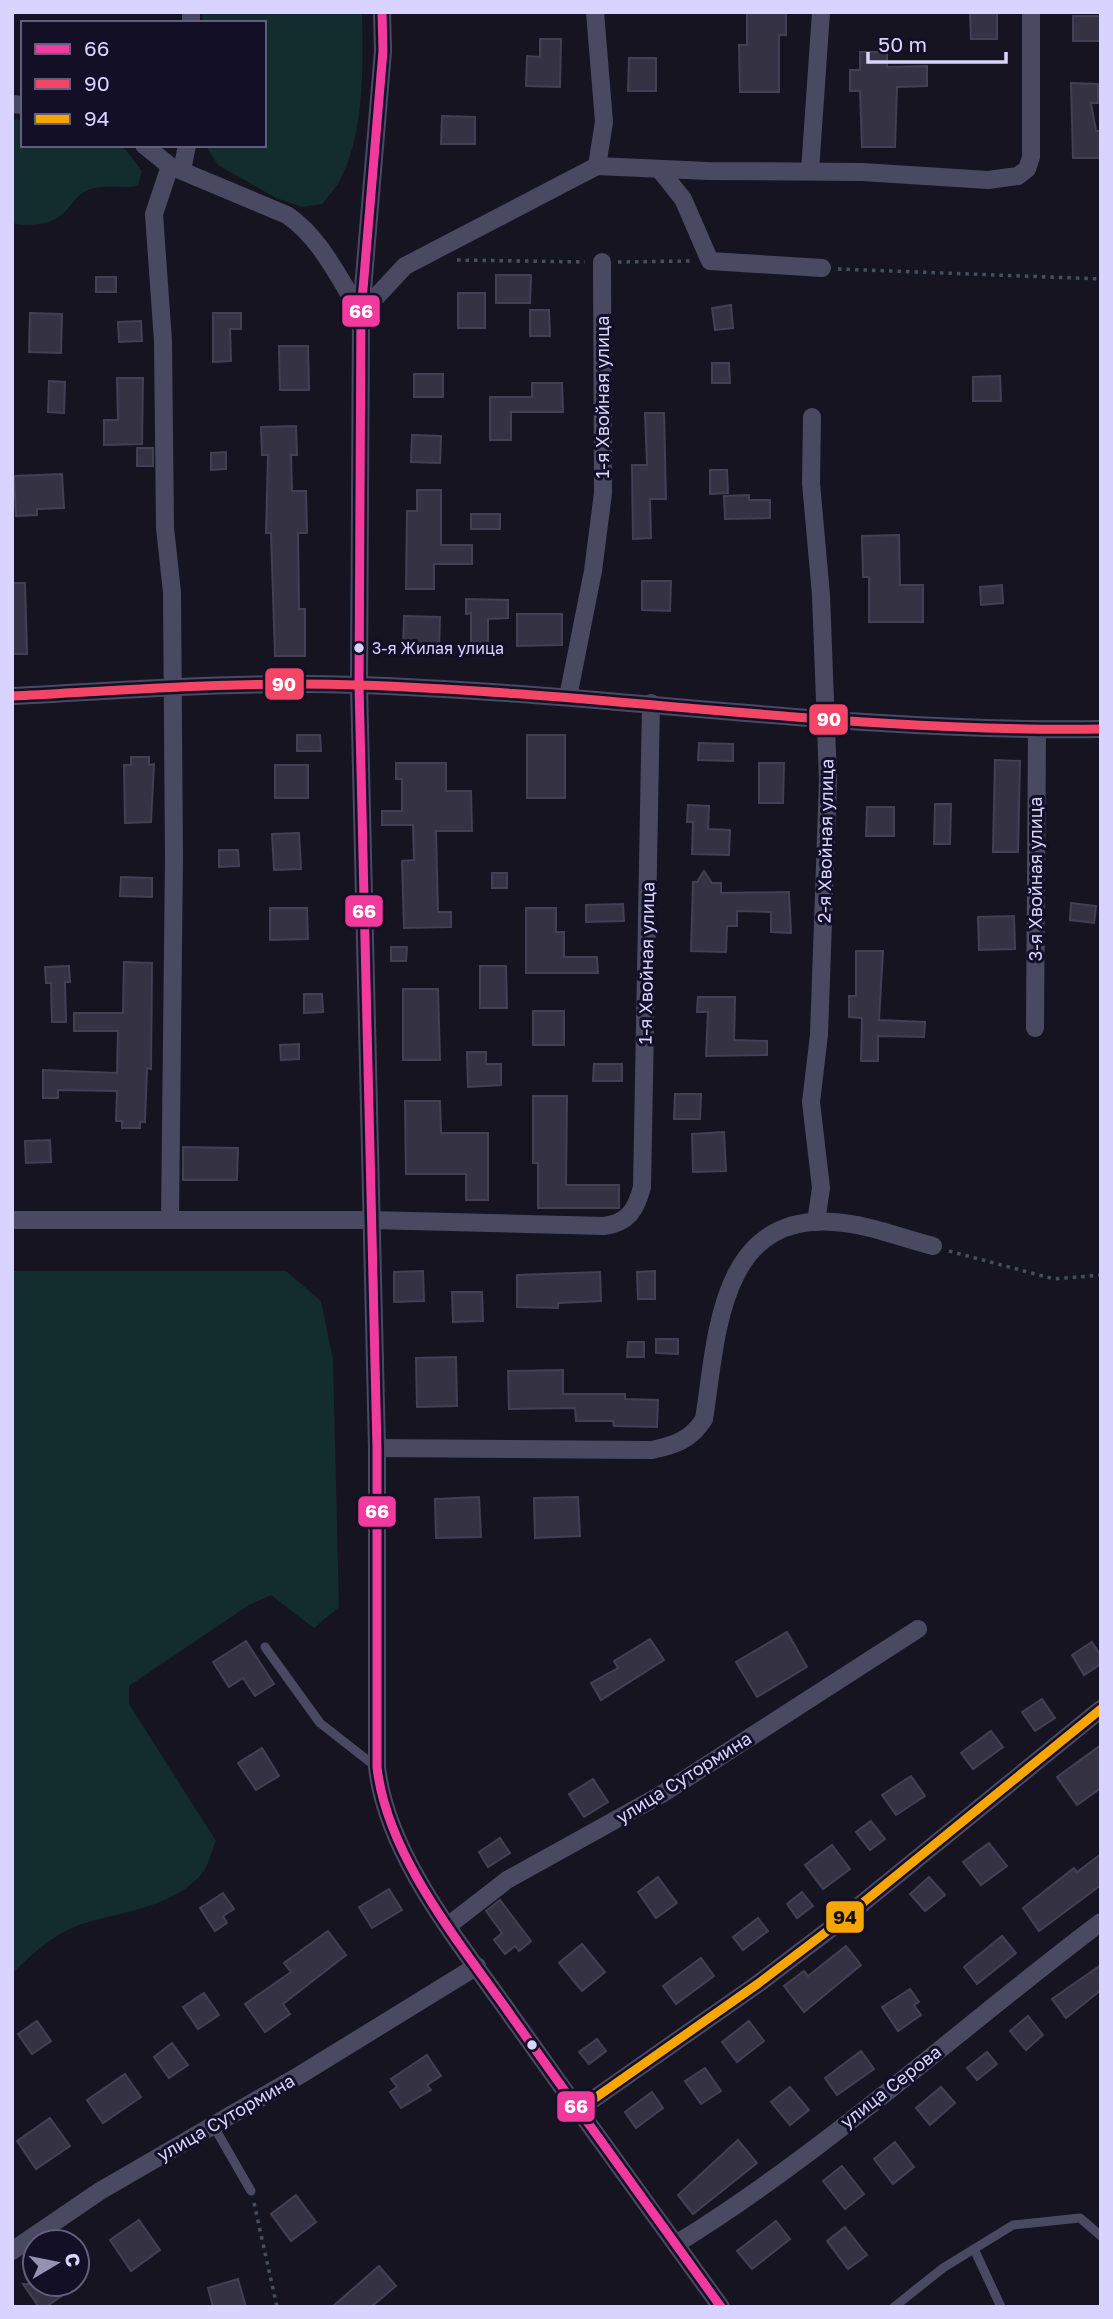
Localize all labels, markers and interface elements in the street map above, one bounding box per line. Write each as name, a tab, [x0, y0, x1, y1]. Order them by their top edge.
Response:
legend	[21, 21, 266, 147]
scale bar	[868, 21, 1006, 65]
text: 50 m	[878, 31, 927, 57]
text: 66	[84, 35, 109, 61]
text: 90	[84, 70, 110, 96]
text: 94	[84, 105, 110, 131]
line badge: 66	[341, 294, 381, 328]
text: 66	[349, 299, 373, 322]
street label: 1-я Хвойная улица	[591, 316, 613, 478]
place label: 3-я Жилая улица	[372, 638, 504, 658]
marker: 3-я Жилая улица	[352, 641, 366, 655]
line badge: 90	[264, 667, 305, 701]
text: 90	[272, 672, 296, 695]
line badge: 90	[808, 703, 849, 736]
text: 90	[817, 707, 841, 730]
street label: 2-я Хвойная улица	[813, 759, 837, 923]
street label: 3-я Хвойная улица	[1024, 797, 1046, 961]
street label: 1-я Хвойная улица	[634, 881, 658, 1045]
line badge: 66	[344, 894, 384, 928]
text: 66	[352, 899, 376, 922]
line badge: 66	[357, 1495, 397, 1528]
text: 66	[365, 1499, 389, 1522]
street label: улица Сутормина	[612, 1727, 755, 1828]
line badge: 94	[825, 1900, 865, 1934]
text: 94	[833, 1905, 857, 1928]
unlabelled marker	[525, 2038, 539, 2052]
street label: улица Серова	[835, 2040, 945, 2132]
street label: улица Сутормина	[153, 2069, 298, 2166]
line badge: 66	[556, 2090, 596, 2123]
text: 66	[564, 2094, 588, 2117]
north arrow	[21, 2228, 91, 2298]
text: С	[61, 2251, 86, 2269]

